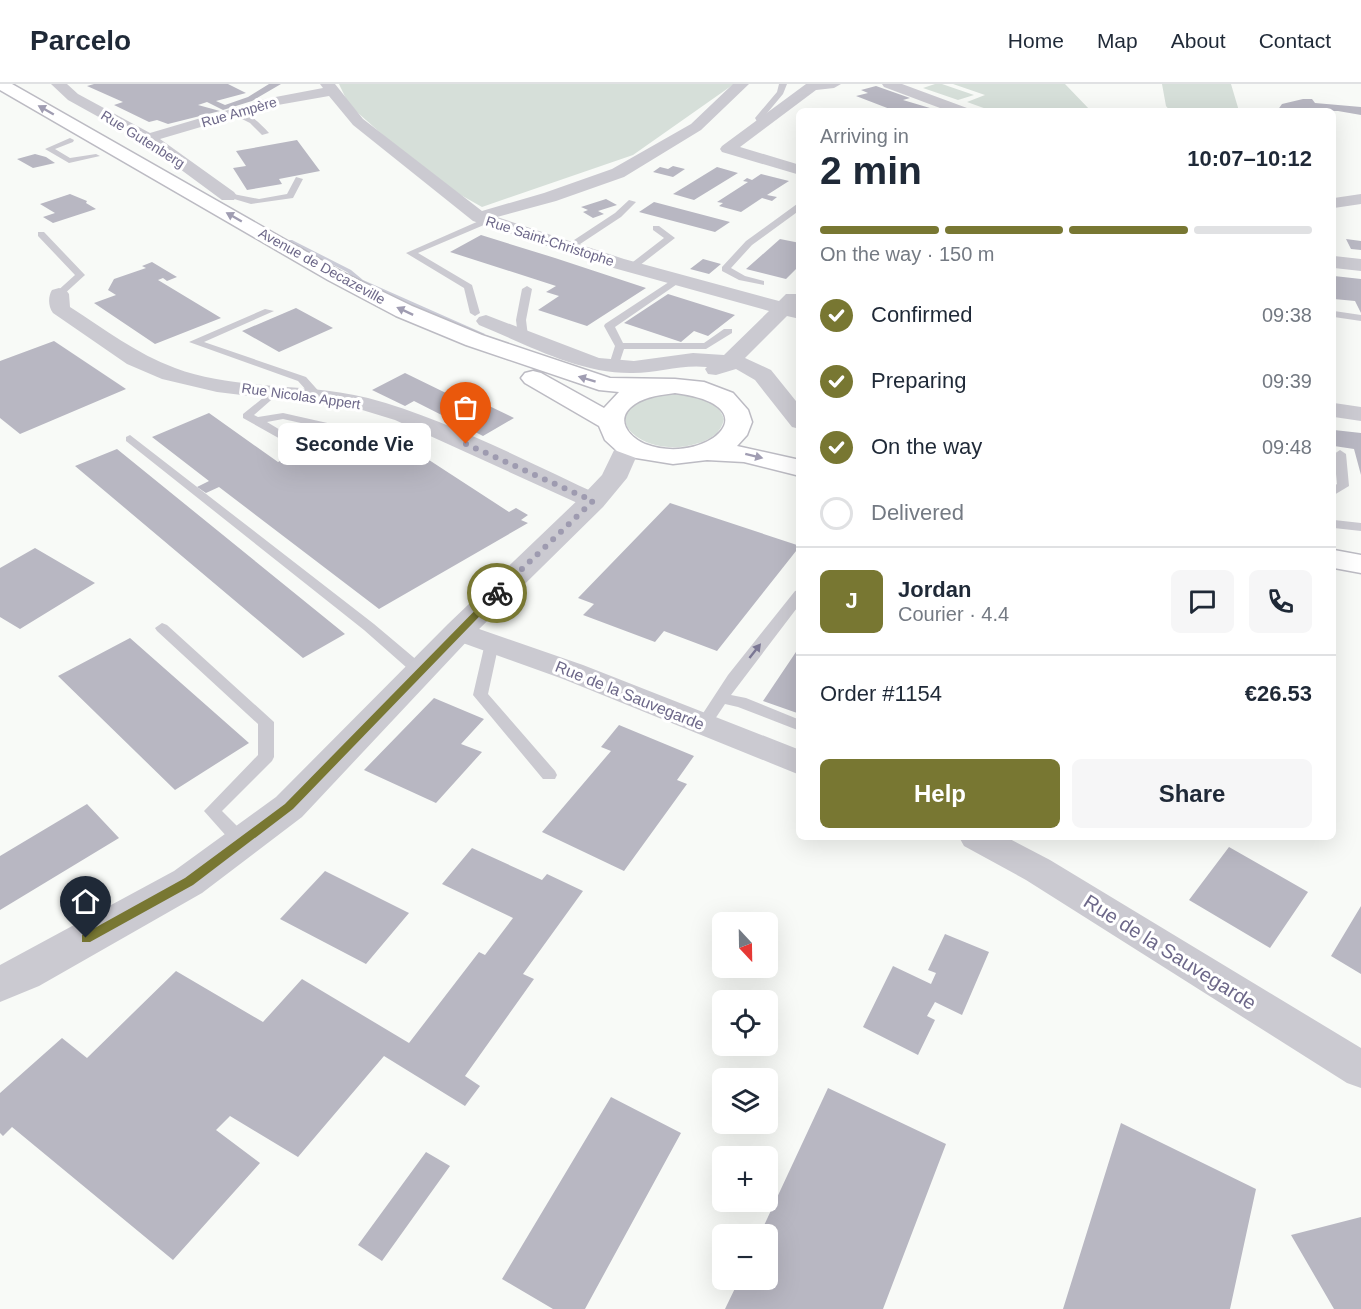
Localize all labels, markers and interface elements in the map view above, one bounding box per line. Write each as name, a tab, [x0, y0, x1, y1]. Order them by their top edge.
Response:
text: Parcelo	[30, 25, 131, 56]
text: Home	[1008, 29, 1064, 52]
text: Map	[1097, 29, 1138, 52]
text: About	[1171, 29, 1226, 52]
text: Contact	[1259, 29, 1331, 52]
street label: Rue Ampère	[199, 94, 279, 130]
one-way arrow	[38, 105, 55, 115]
street label: Rue Gutenberg	[98, 107, 188, 171]
text: Arriving in	[820, 125, 909, 147]
text: 10:07–10:12	[1187, 146, 1312, 171]
text: 2 min	[820, 149, 922, 192]
one-way arrow	[225, 212, 242, 222]
street label: Rue Saint-Christophe	[484, 213, 616, 269]
street label: Avenue de Decazeville	[256, 225, 388, 308]
text: On the way · 150 m	[820, 243, 995, 265]
icon: check	[820, 299, 853, 332]
text: Confirmed	[871, 302, 972, 327]
text: 09:38	[1262, 304, 1312, 326]
one-way arrow	[396, 306, 413, 315]
icon: check	[820, 365, 853, 398]
text: Preparing	[871, 368, 966, 393]
text: 09:39	[1262, 370, 1312, 392]
one-way arrow	[578, 373, 596, 383]
street label: Rue Nicolas Appert	[241, 380, 362, 412]
pin	[440, 382, 491, 444]
icon: bag	[449, 391, 482, 424]
callout: Seconde Vie	[277, 423, 430, 465]
icon: check	[820, 431, 853, 464]
text: Seconde Vie	[295, 433, 414, 455]
text: On the way	[871, 434, 982, 459]
text: 09:48	[1262, 436, 1312, 458]
one-way arrow	[744, 452, 763, 462]
text: Delivered	[871, 500, 964, 525]
courier	[467, 563, 527, 623]
button: chat	[1171, 570, 1234, 633]
button: phone	[1249, 570, 1312, 633]
icon: bike	[481, 577, 514, 610]
text: Jordan	[898, 577, 971, 602]
text: J	[845, 588, 858, 613]
text: Courier · 4.4	[898, 603, 1009, 625]
one-way arrow	[748, 643, 761, 659]
street label: Rue de la Sauvegarde	[553, 658, 707, 733]
text: Order #1154	[820, 681, 942, 706]
text: €26.53	[1245, 681, 1312, 706]
button: Help	[820, 759, 1060, 828]
button: Share	[1072, 759, 1312, 828]
pin	[60, 876, 111, 938]
icon: home	[69, 885, 102, 918]
street label: Rue de la Sauvegarde	[1080, 890, 1260, 1014]
north arrow	[712, 912, 778, 978]
map controls	[712, 912, 778, 1290]
button: locate	[712, 990, 778, 1056]
button: layers	[712, 1068, 778, 1134]
button: +	[712, 1146, 778, 1212]
button: −	[712, 1224, 778, 1290]

